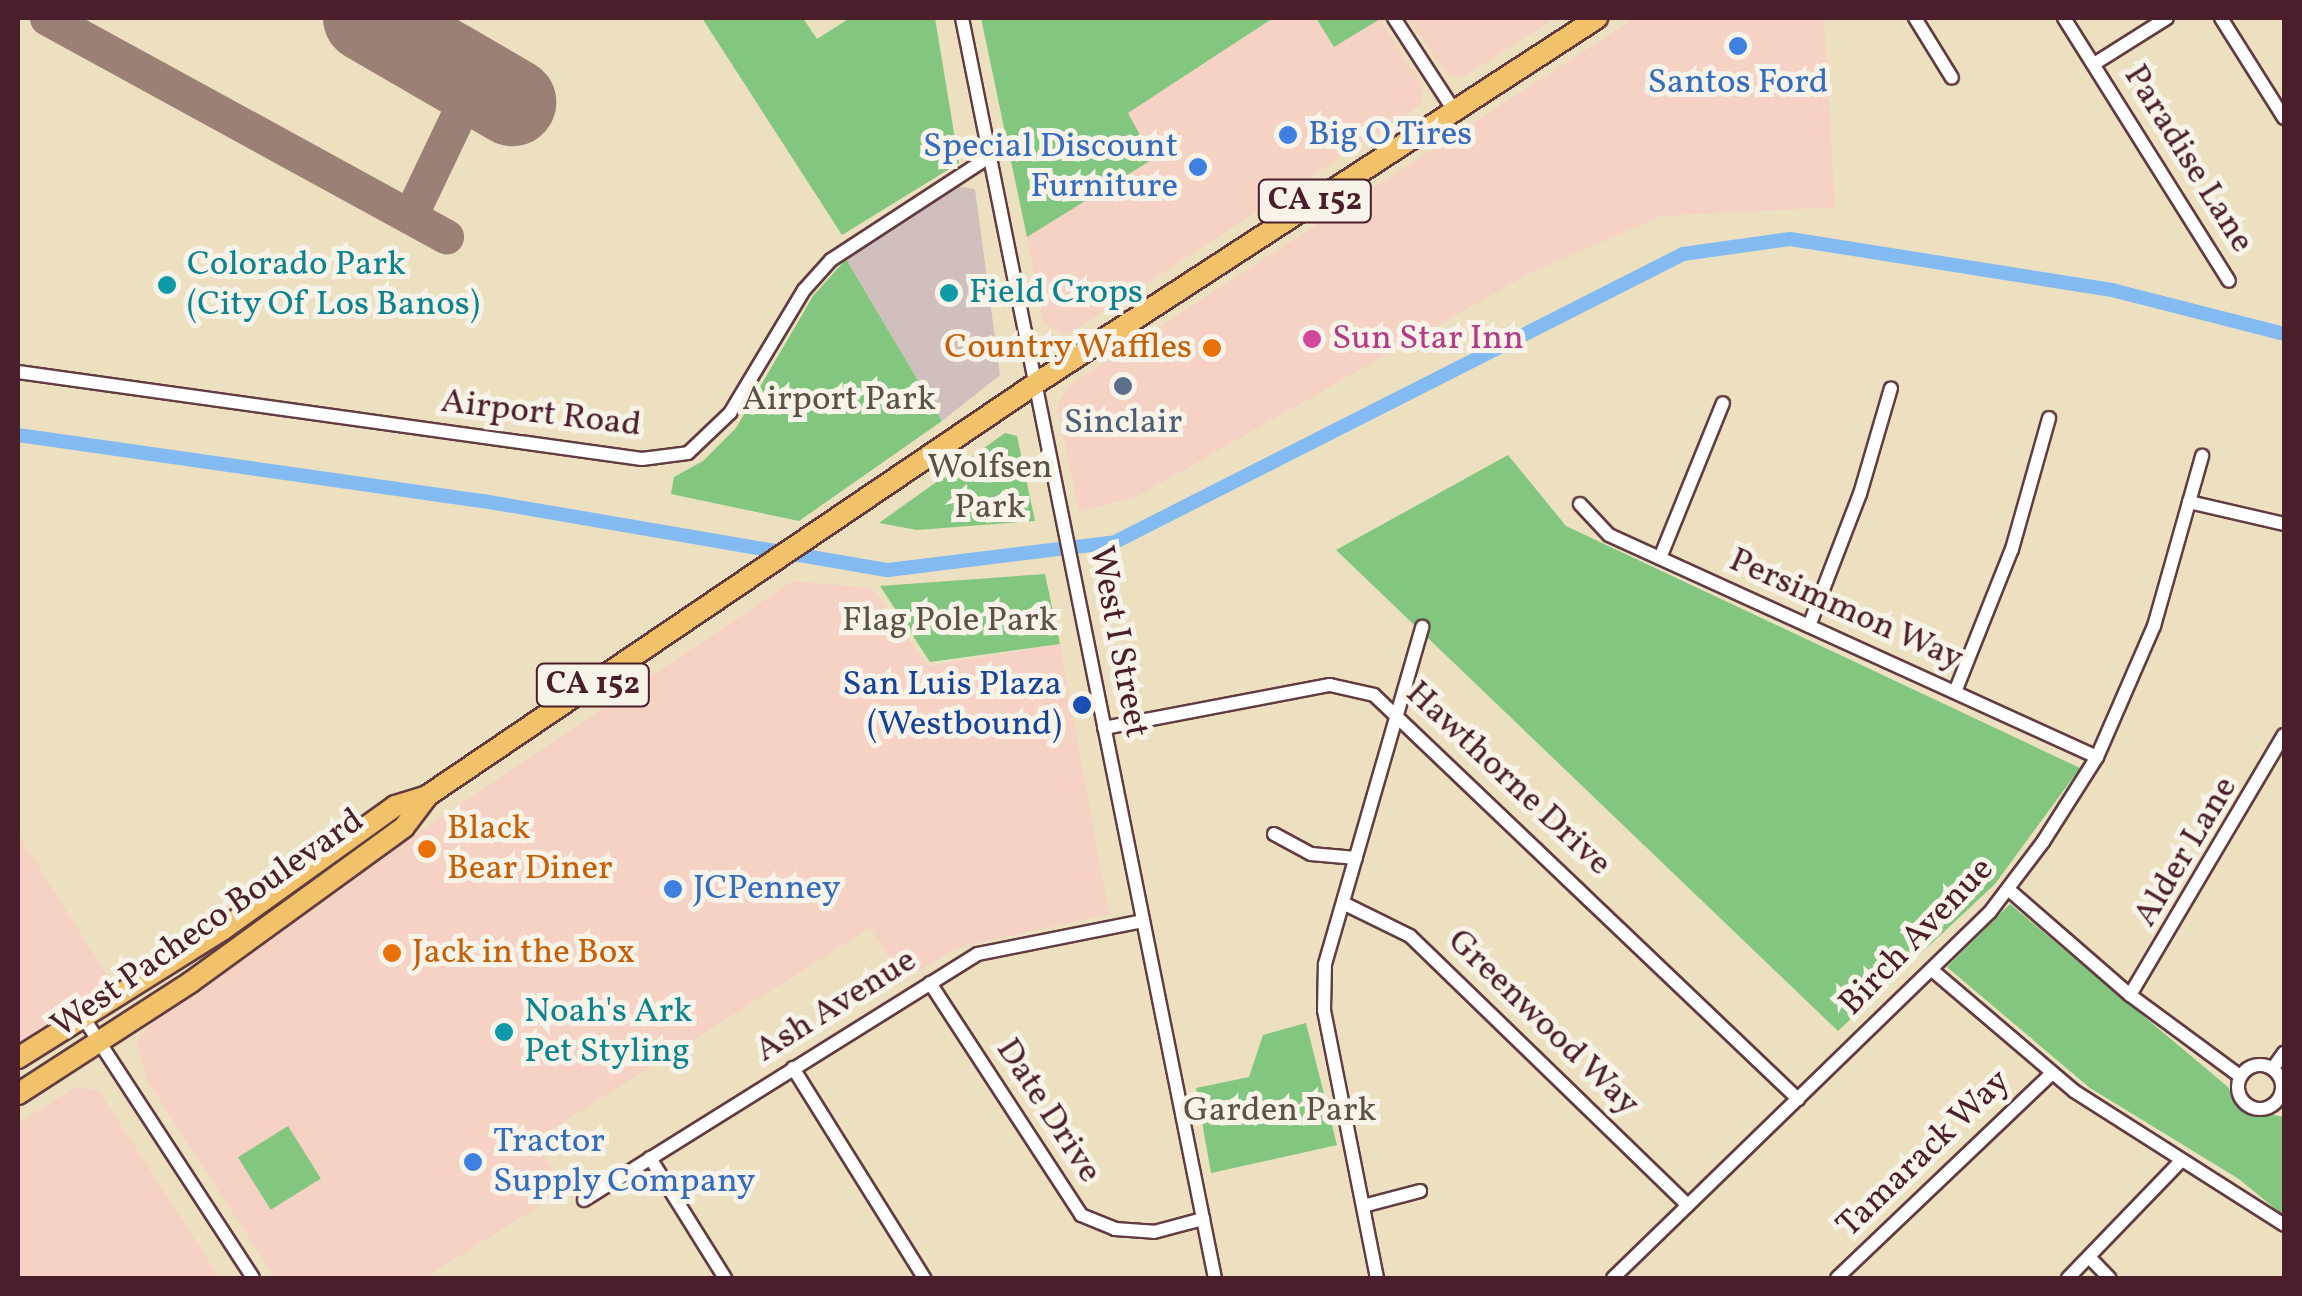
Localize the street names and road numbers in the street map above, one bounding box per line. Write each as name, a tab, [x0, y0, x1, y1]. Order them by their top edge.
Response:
street label: Paradise Lane	[2114, 57, 2262, 261]
road number: CA 152	[1258, 174, 1372, 228]
street label: Airport Road	[438, 381, 644, 447]
street label: Persimmon Way	[1722, 539, 1970, 681]
street label: West I Street	[1079, 543, 1157, 741]
road number: CA 152	[536, 658, 650, 712]
street label: Hawthorne Drive	[1396, 673, 1620, 885]
street label: Alder Lane	[2125, 769, 2247, 935]
street label: West Pacheco Boulevard	[44, 800, 372, 1048]
street label: Birch Avenue	[1831, 849, 2003, 1025]
street label: Greenwood Way	[1438, 921, 1648, 1125]
street label: Ash Avenue	[748, 940, 924, 1072]
street label: Date Drive	[986, 1031, 1110, 1191]
street label: Tamarack Way	[1828, 1061, 2020, 1247]

